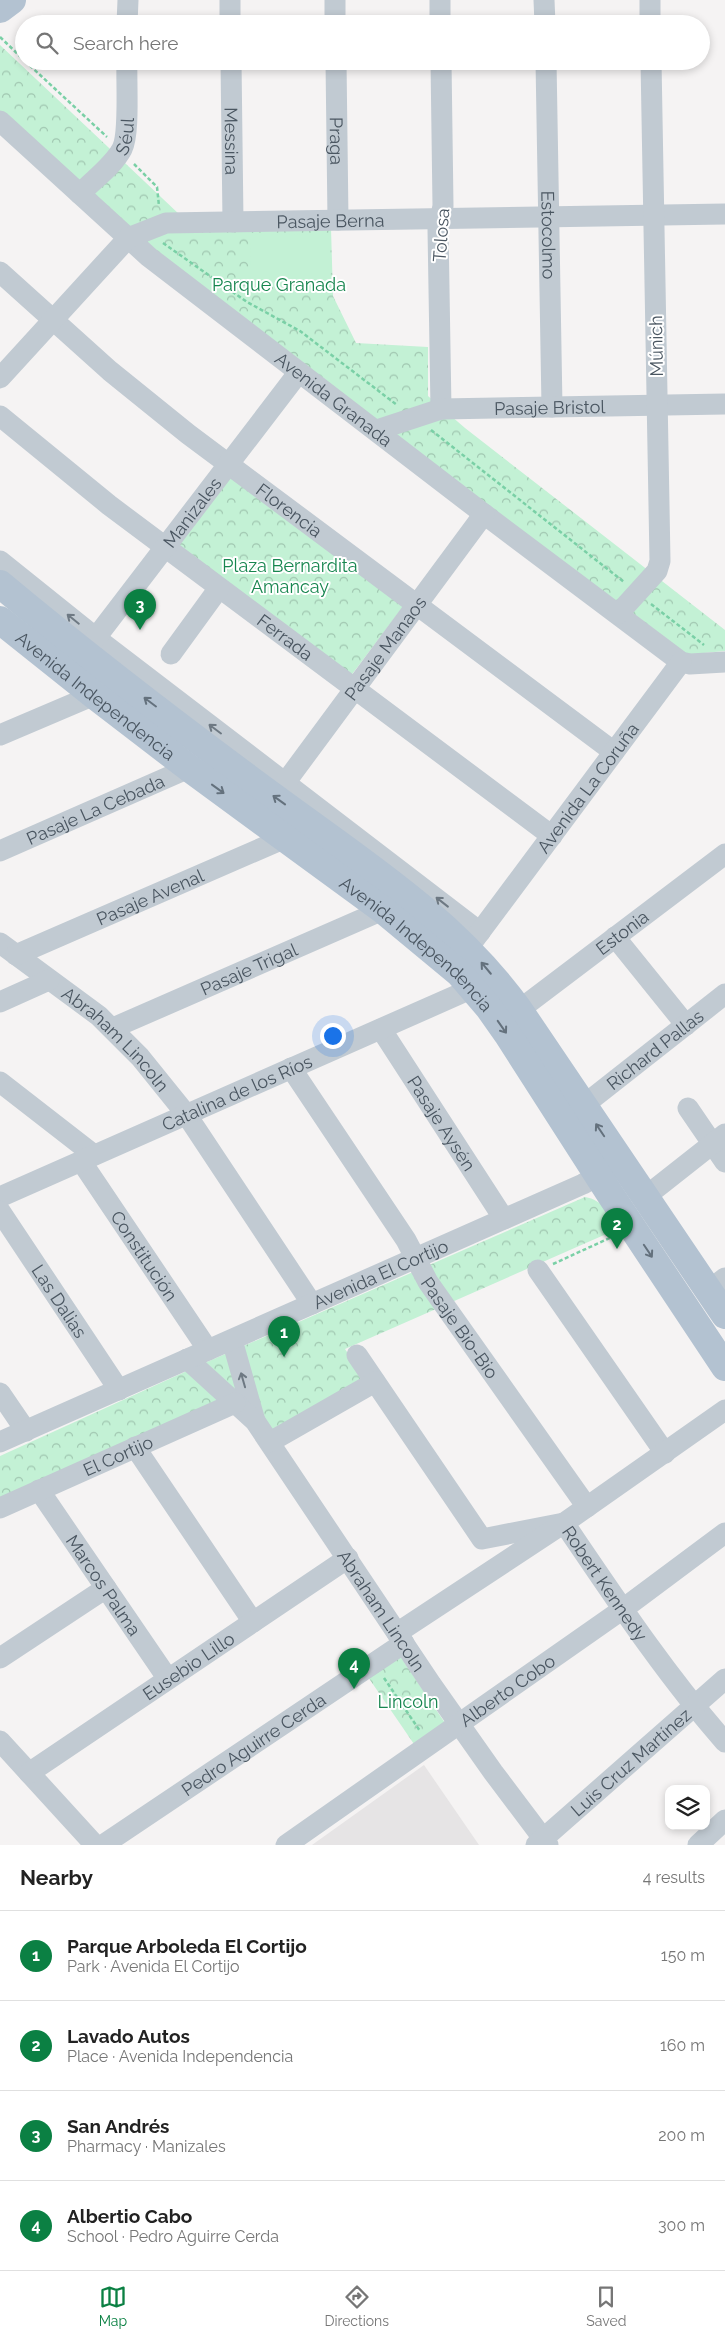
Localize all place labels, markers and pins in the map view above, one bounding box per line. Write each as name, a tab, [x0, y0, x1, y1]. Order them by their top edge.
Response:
pin: 3	[124, 589, 156, 630]
pin: 2	[601, 1208, 633, 1249]
pin: 1	[268, 1316, 300, 1357]
pin: 4	[338, 1648, 370, 1689]

